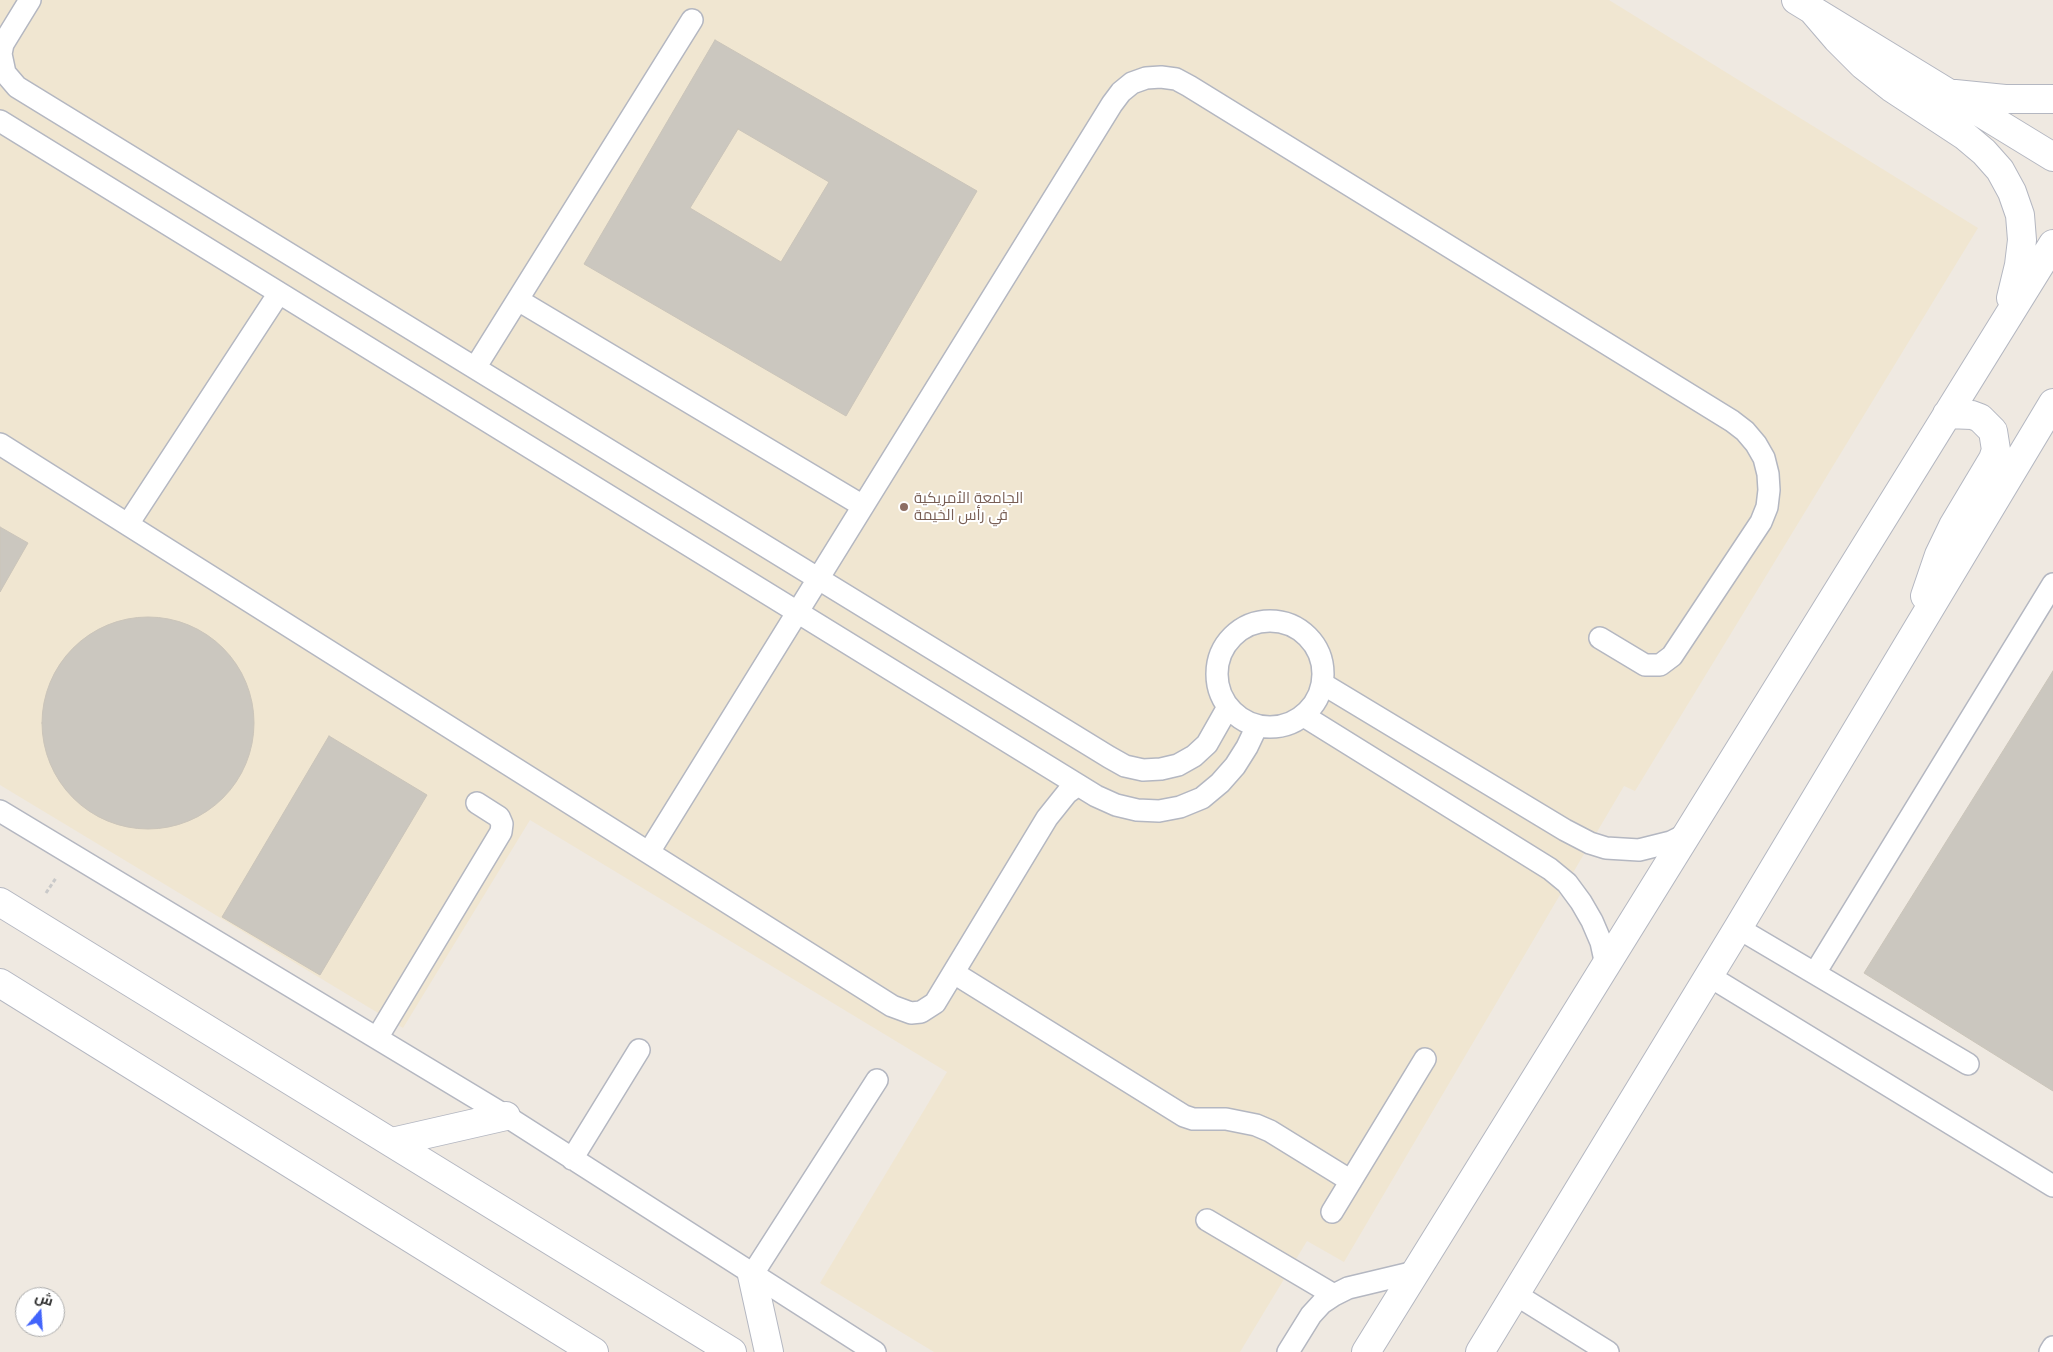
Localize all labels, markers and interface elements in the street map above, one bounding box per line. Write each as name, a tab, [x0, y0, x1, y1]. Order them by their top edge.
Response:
place label: الجامعة الأمريكية في رأس الخيمة	[914, 489, 1023, 524]
marker: الجامعة الأمريكية في رأس الخيمة	[898, 501, 910, 513]
north arrow	[15, 1287, 65, 1337]
text: ش	[33, 1287, 56, 1310]

